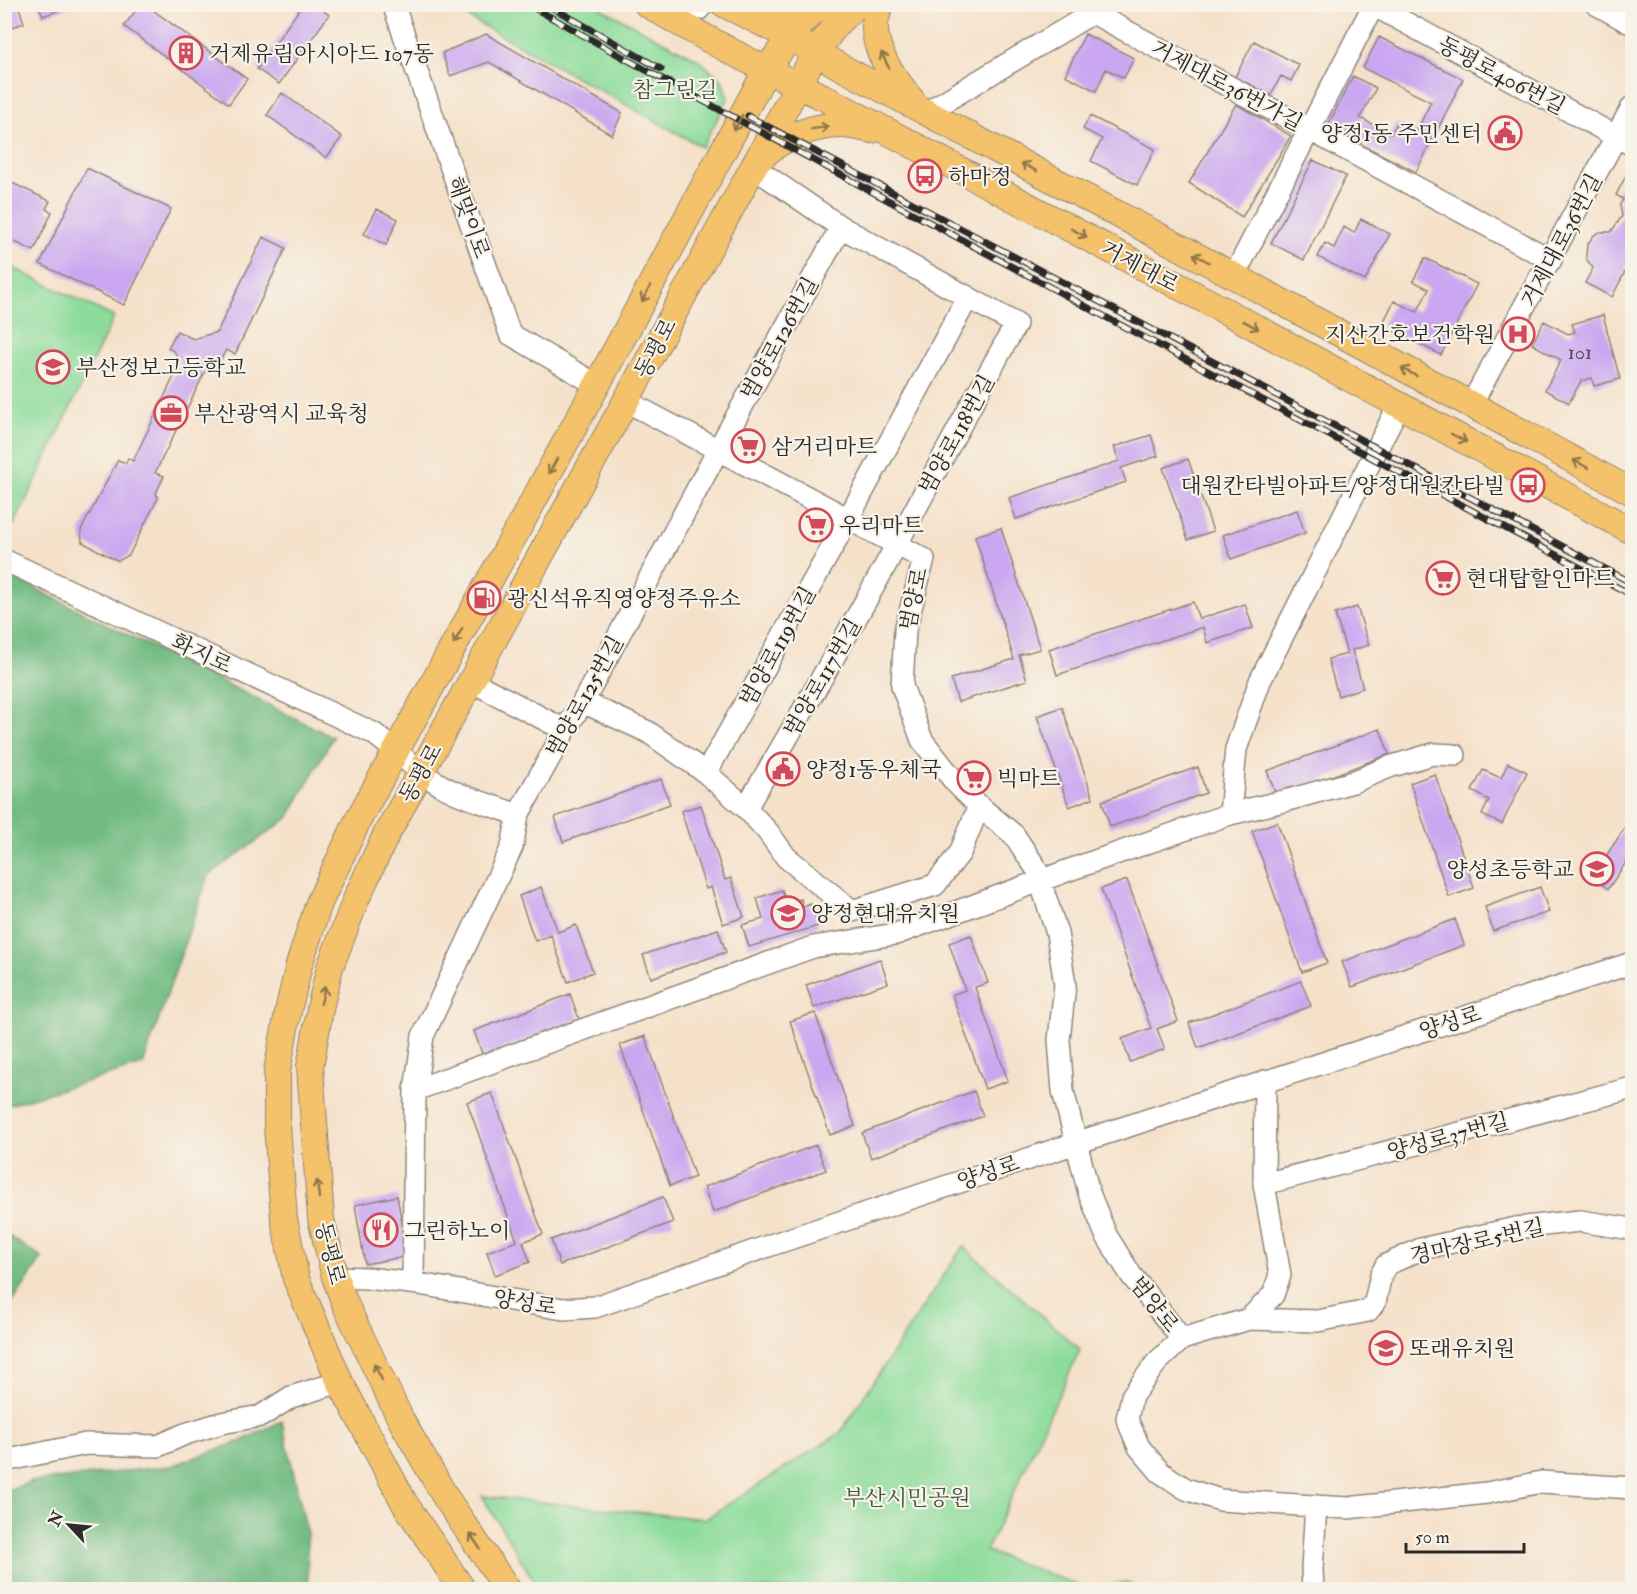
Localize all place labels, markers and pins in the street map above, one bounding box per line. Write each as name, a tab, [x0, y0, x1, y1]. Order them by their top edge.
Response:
building icon: 거제유림아시아드 107동	[168, 35, 204, 71]
place label: 거제유림아시아드 107동	[209, 40, 434, 68]
public building icon: 양정1동 주민센터	[1487, 115, 1523, 151]
place label: 양정1동 주민센터	[1321, 120, 1482, 148]
bus stop icon: 하마정	[907, 158, 943, 194]
place label: 하마정	[948, 163, 1012, 191]
hospital icon: 지산간호보건학원	[1500, 316, 1536, 352]
place label: 지산간호보건학원	[1325, 321, 1495, 349]
school or university icon: 부산정보고등학교	[35, 349, 71, 385]
place label: 부산정보고등학교	[76, 354, 246, 382]
office icon: 부산광역시 교육청	[153, 395, 189, 431]
place label: 부산광역시 교육청	[194, 400, 369, 428]
supermarket icon: 삼거리마트	[730, 428, 766, 464]
place label: 삼거리마트	[771, 433, 877, 461]
bus stop icon: 대원칸타빌아파트/양정대원칸타빌	[1510, 467, 1546, 503]
place label: 대원칸타빌아파트/양정대원칸타빌	[1181, 472, 1505, 500]
supermarket icon: 우리마트	[798, 507, 834, 543]
place label: 우리마트	[839, 512, 924, 540]
supermarket icon: 현대탑할인마트	[1425, 560, 1461, 596]
place label: 현대탑할인마트	[1466, 565, 1615, 593]
fuel station icon: 광신석유직영양정주유소	[466, 580, 502, 616]
place label: 광신석유직영양정주유소	[507, 585, 741, 613]
public building icon: 양정1동우체국	[765, 751, 801, 787]
place label: 양정1동우체국	[806, 756, 941, 784]
supermarket icon: 빅마트	[956, 760, 992, 796]
place label: 빅마트	[997, 765, 1061, 793]
school or university icon: 양성초등학교	[1579, 851, 1615, 887]
place label: 양성초등학교	[1446, 856, 1574, 884]
school or university icon: 양정현대유치원	[770, 895, 806, 931]
place label: 양정현대유치원	[811, 900, 960, 928]
restaurant icon: 그린하노이	[363, 1212, 399, 1248]
place label: 그린하노이	[404, 1217, 510, 1245]
school or university icon: 또래유치원	[1368, 1330, 1404, 1366]
place label: 또래유치원	[1409, 1335, 1515, 1363]

